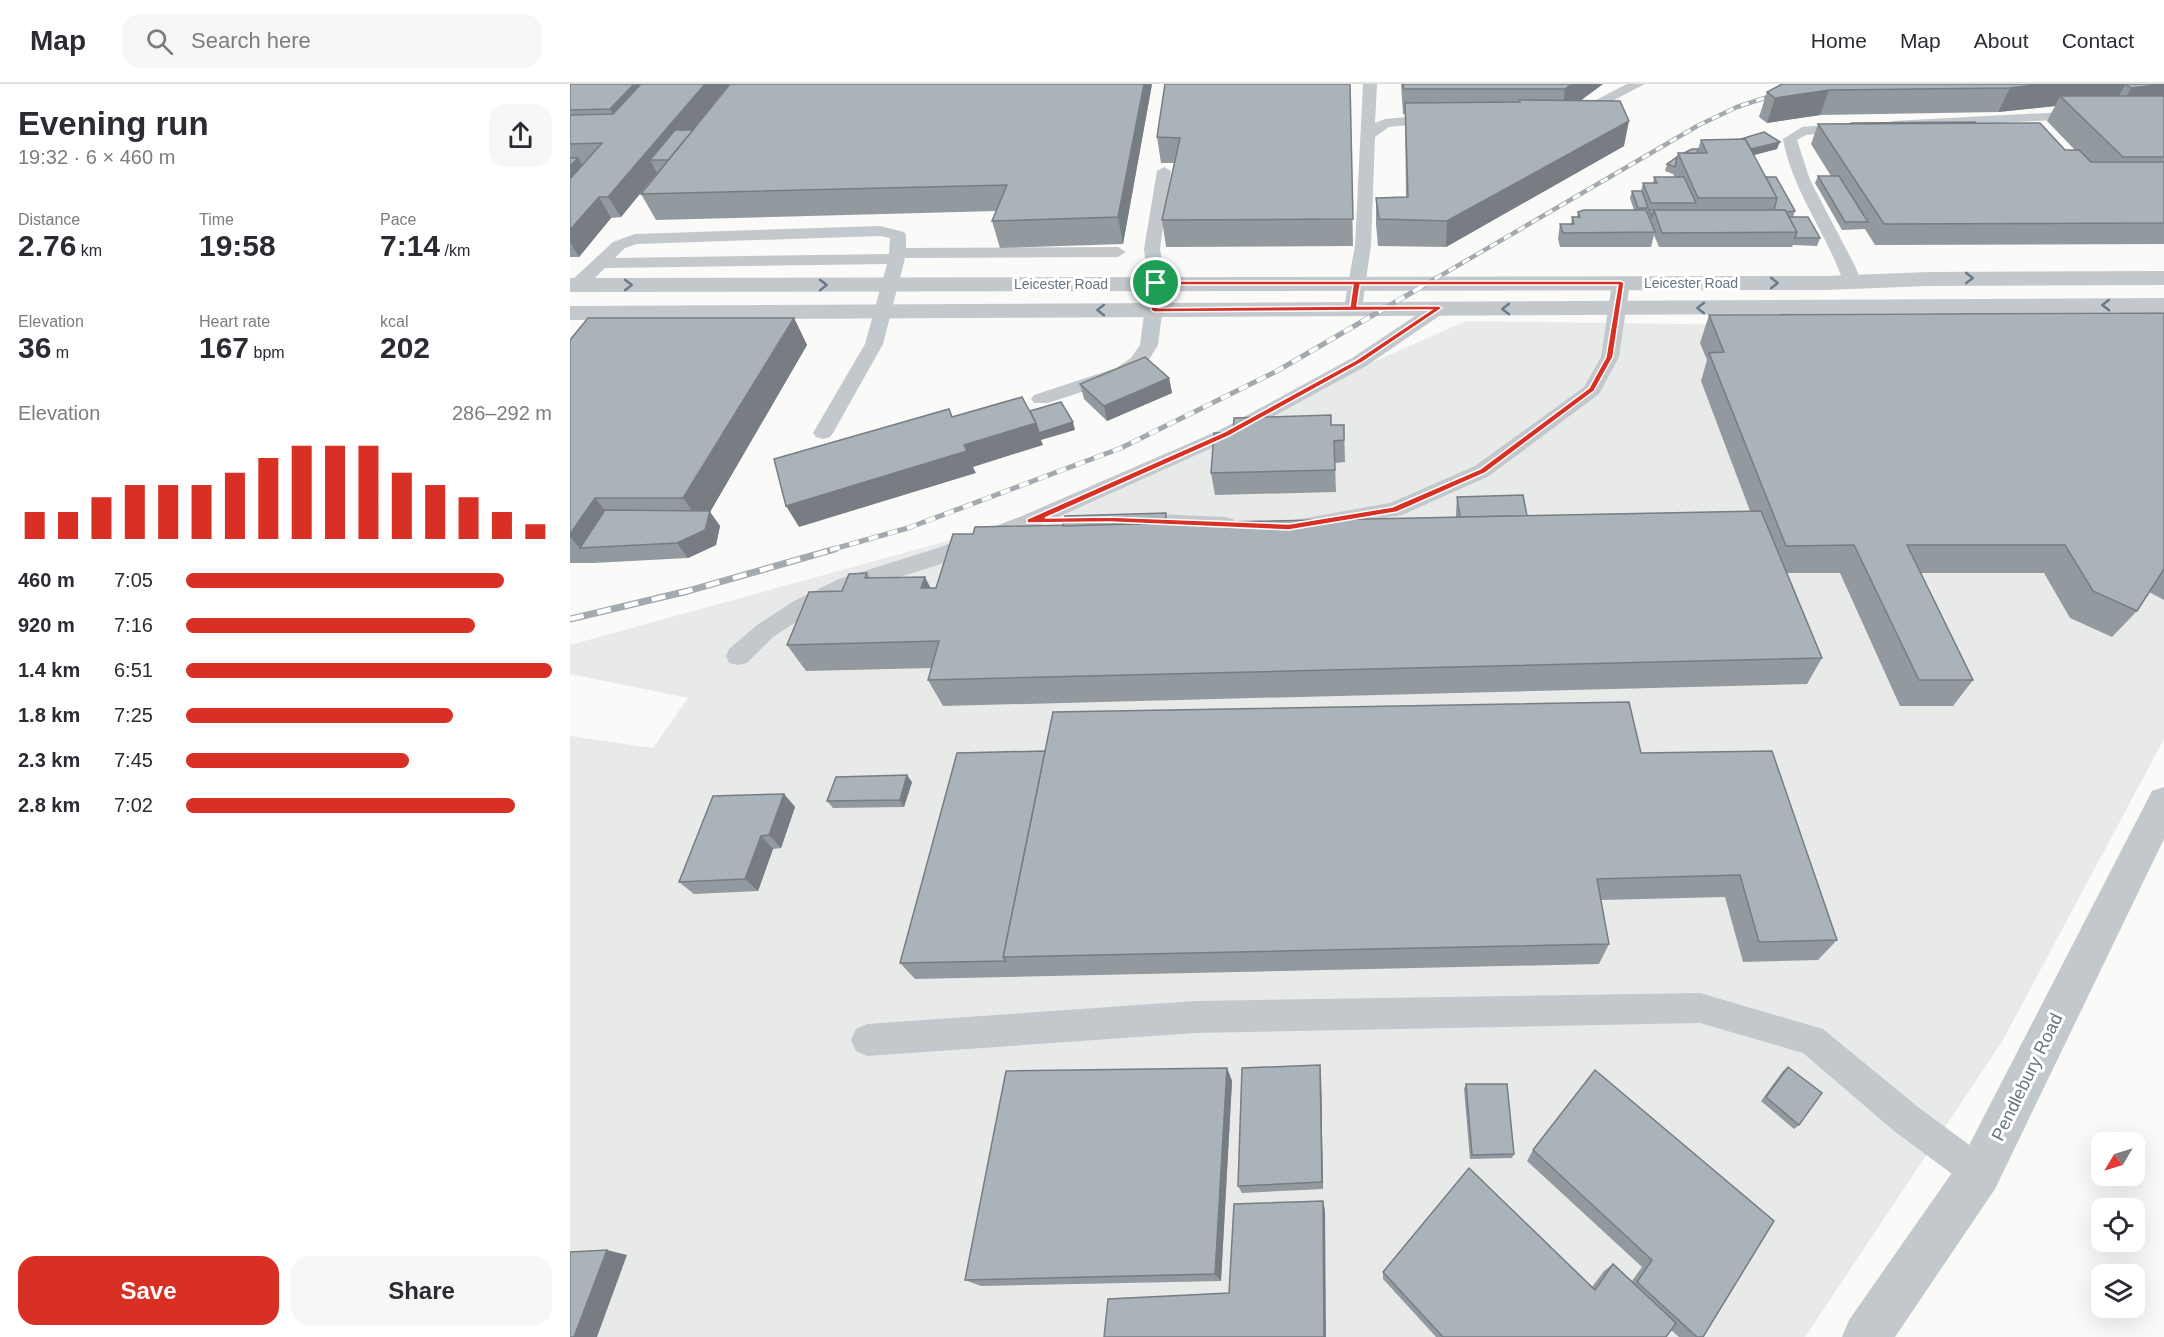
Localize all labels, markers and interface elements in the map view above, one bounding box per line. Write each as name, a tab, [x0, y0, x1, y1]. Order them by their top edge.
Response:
search box	[122, 14, 542, 68]
text: Map	[30, 25, 86, 56]
icon: search	[143, 25, 176, 58]
text: Search here	[191, 28, 311, 53]
text: Home	[1811, 29, 1867, 52]
text: Map	[1900, 29, 1941, 52]
text: About	[1974, 29, 2029, 52]
text: Contact	[2062, 29, 2134, 52]
button: share	[489, 104, 552, 167]
text: Evening run	[18, 105, 209, 142]
text: 19:32 · 6 × 460 m	[18, 146, 175, 168]
text: Distance	[18, 211, 80, 228]
text: Time	[199, 211, 234, 228]
text: Pace	[380, 211, 416, 228]
text: 2.76	[18, 229, 76, 262]
text: 19:58	[199, 229, 276, 262]
text: 7:14	[380, 229, 440, 262]
text: km	[76, 242, 102, 259]
text: /km	[440, 242, 470, 259]
pin	[1130, 257, 1181, 308]
icon: arrive	[1139, 266, 1172, 299]
one-way arrow	[1965, 272, 1974, 285]
street label: Leicester Road	[1644, 275, 1738, 291]
street label: Leicester Road	[1014, 276, 1108, 292]
one-way arrow	[1770, 277, 1779, 289]
one-way arrow	[819, 278, 828, 291]
one-way arrow	[624, 279, 633, 291]
one-way arrow	[2101, 299, 2110, 311]
one-way arrow	[1501, 302, 1510, 315]
one-way arrow	[1696, 302, 1705, 314]
one-way arrow	[1096, 304, 1105, 316]
text: Elevation	[18, 313, 84, 330]
text: Heart rate	[199, 313, 270, 330]
text: kcal	[380, 313, 408, 330]
text: 36	[18, 331, 51, 364]
text: 167	[199, 331, 249, 364]
text: 202	[380, 331, 430, 364]
text: m	[51, 344, 69, 361]
text: bpm	[249, 344, 285, 361]
text: Elevation	[18, 402, 100, 424]
text: 286–292 m	[452, 402, 552, 424]
text: 460 m	[18, 569, 75, 591]
text: 7:05	[114, 569, 153, 591]
text: 920 m	[18, 614, 75, 636]
text: 7:16	[114, 614, 153, 636]
text: 1.4 km	[18, 659, 80, 681]
text: 6:51	[114, 659, 153, 681]
text: 1.8 km	[18, 704, 80, 726]
text: 7:25	[114, 704, 153, 726]
text: 2.3 km	[18, 749, 80, 771]
text: 7:45	[114, 749, 153, 771]
text: 2.8 km	[18, 794, 80, 816]
text: 7:02	[114, 794, 153, 816]
street label: Pendlebury Road	[1988, 1010, 2066, 1144]
north arrow	[2091, 1132, 2145, 1186]
map controls	[2091, 1132, 2145, 1318]
button: locate	[2091, 1198, 2145, 1252]
button: Save	[18, 1256, 279, 1325]
button: Share	[291, 1256, 552, 1325]
button: layers	[2091, 1264, 2145, 1318]

